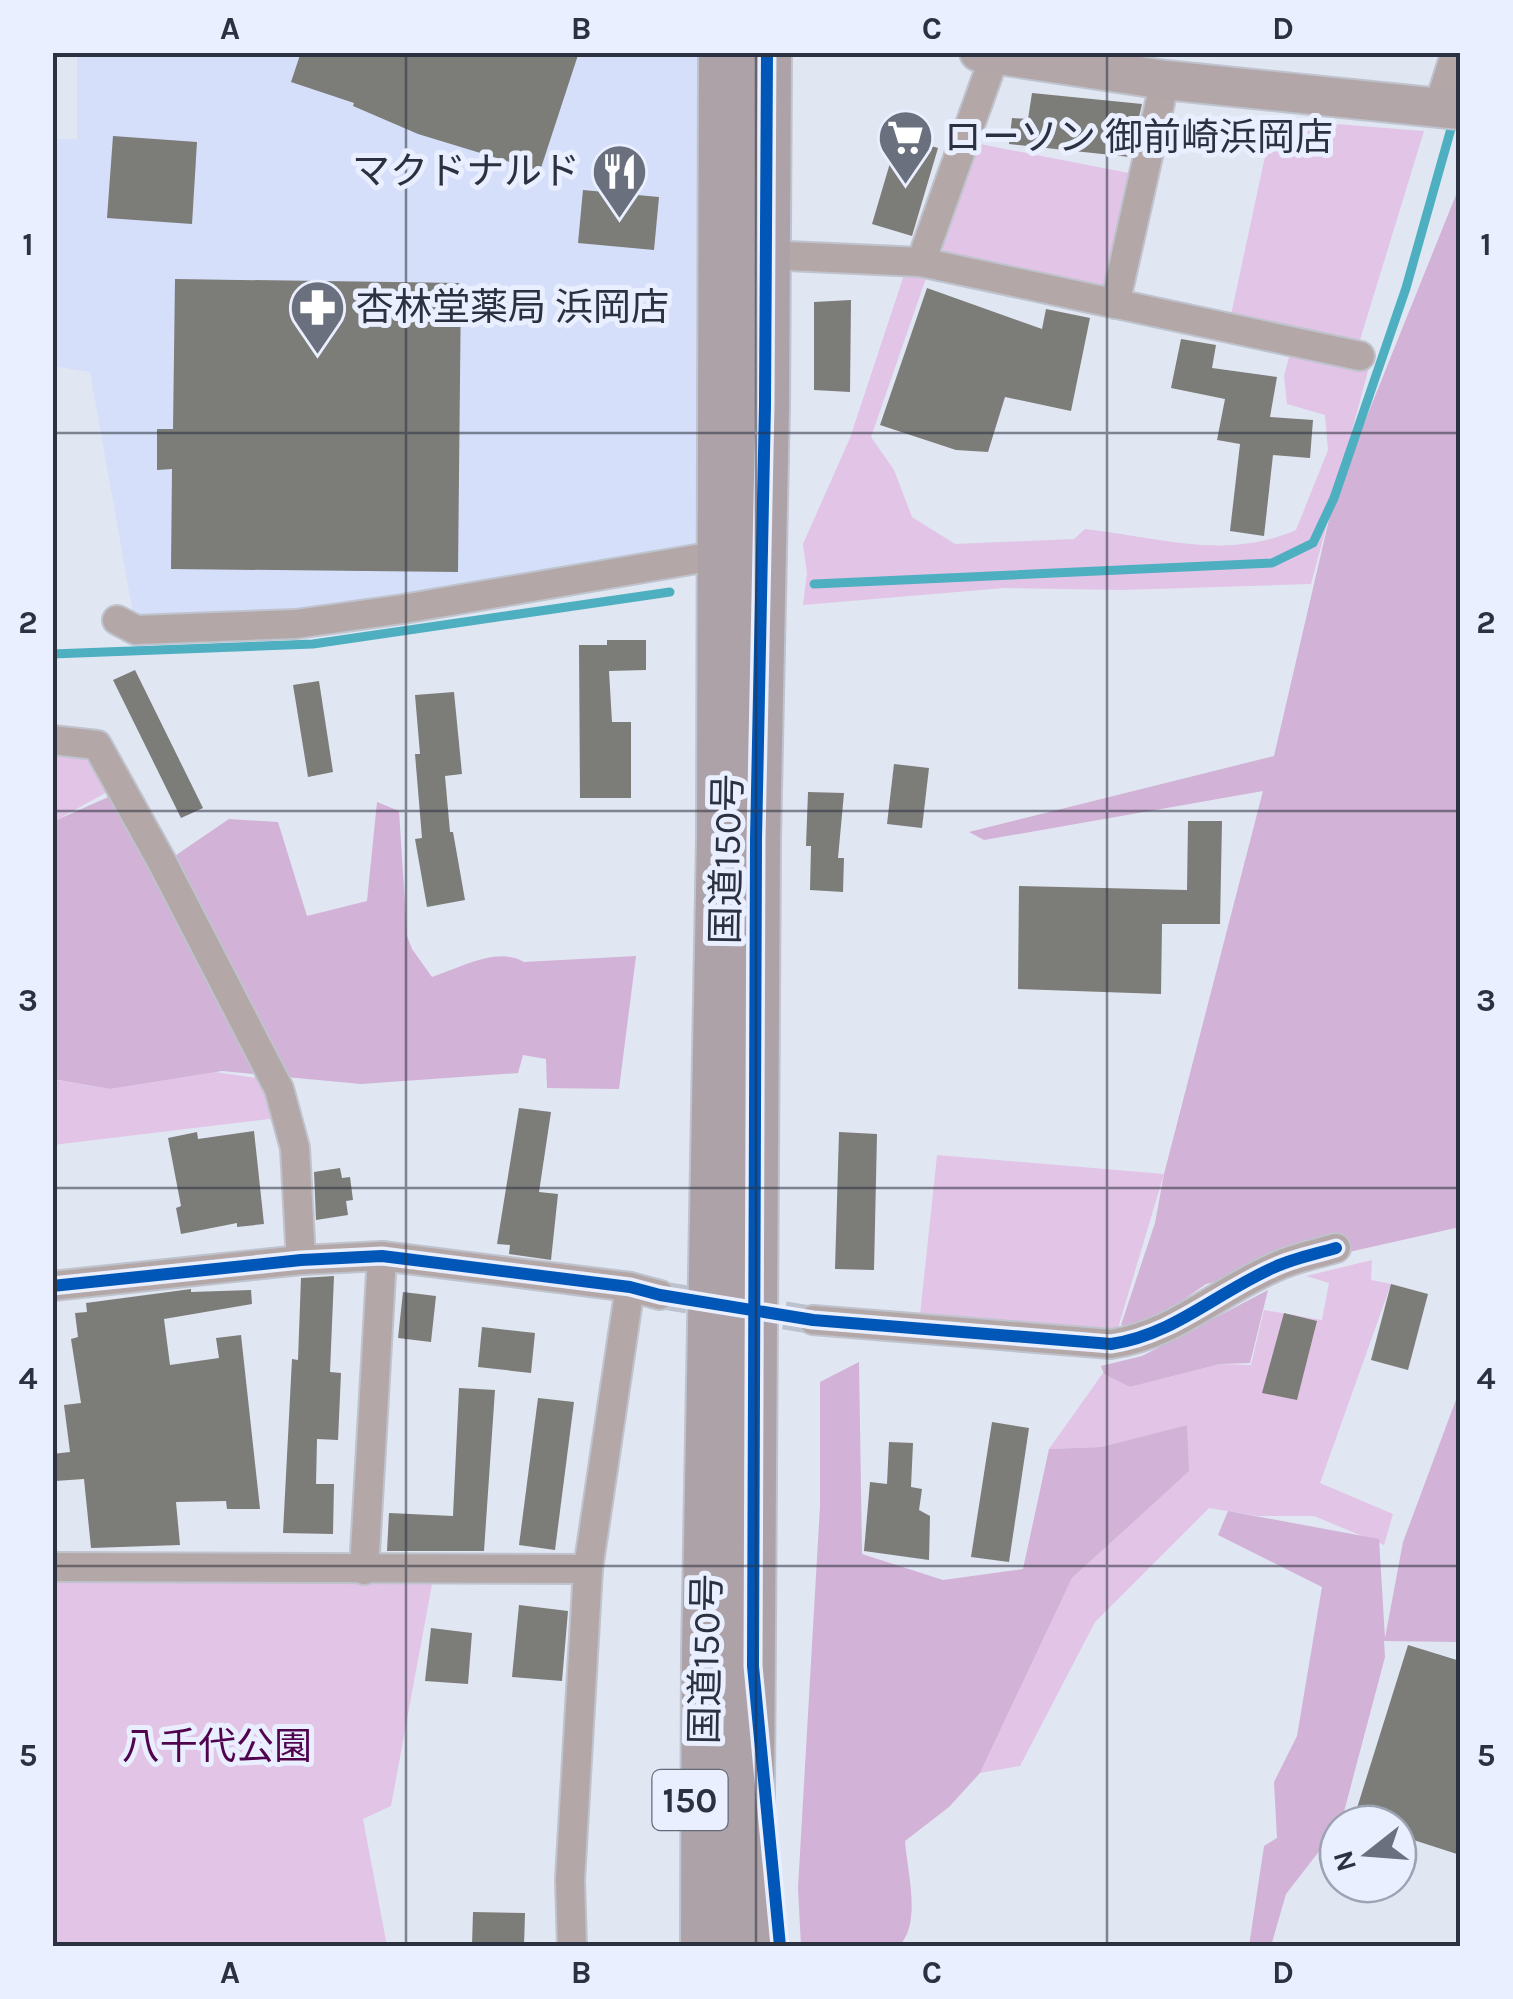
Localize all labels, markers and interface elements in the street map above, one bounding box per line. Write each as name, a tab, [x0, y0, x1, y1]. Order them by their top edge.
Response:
text: A	[220, 10, 240, 47]
text: B	[571, 10, 591, 47]
text: C	[922, 10, 942, 47]
text: D	[1272, 10, 1294, 47]
supermarket icon: ローソン 御前崎浜岡店	[875, 107, 935, 186]
place label: ローソン 御前崎浜岡店	[944, 115, 1333, 160]
restaurant icon: マクドナルド	[589, 141, 649, 220]
place label: マクドナルド	[352, 149, 580, 194]
text: 1	[22, 226, 34, 263]
text: 1	[1480, 226, 1492, 263]
pharmacy icon: 杏林堂薬局 浜岡店	[287, 277, 347, 356]
place label: 杏林堂薬局 浜岡店	[356, 285, 669, 330]
text: 2	[18, 604, 38, 641]
text: 2	[1476, 604, 1496, 641]
street label: 国道150号	[703, 773, 751, 945]
text: 3	[18, 982, 38, 1019]
text: 3	[1476, 982, 1496, 1019]
text: 4	[18, 1360, 38, 1397]
text: 4	[1476, 1360, 1496, 1397]
street label: 国道150号	[682, 1573, 730, 1745]
park label: 八千代公園	[122, 1724, 312, 1769]
text: 5	[19, 1737, 37, 1774]
text: 5	[1477, 1737, 1495, 1774]
road number: 150	[652, 1770, 728, 1830]
north arrow	[1318, 1804, 1418, 1904]
text: N	[1326, 1847, 1363, 1876]
text: A	[220, 1954, 240, 1991]
text: B	[571, 1954, 591, 1991]
text: C	[922, 1954, 942, 1991]
text: D	[1272, 1954, 1294, 1991]

